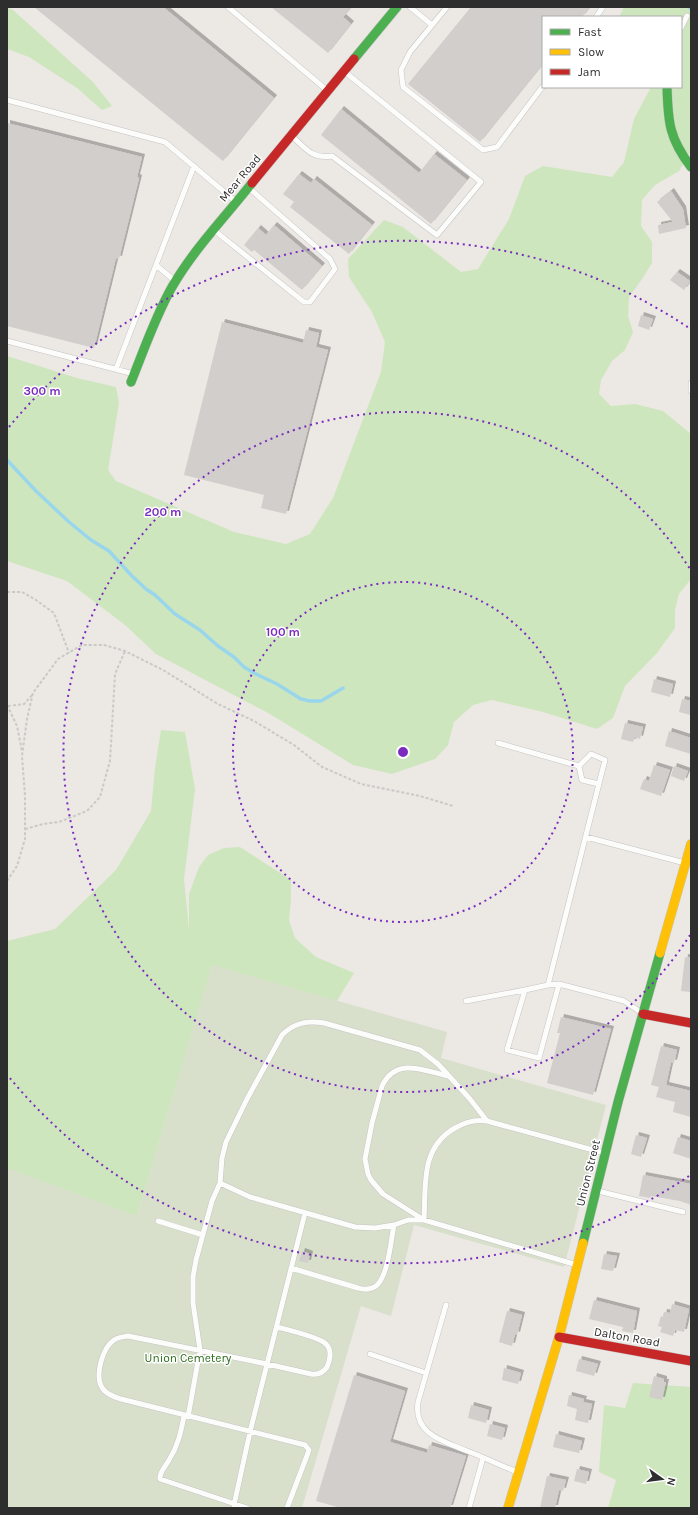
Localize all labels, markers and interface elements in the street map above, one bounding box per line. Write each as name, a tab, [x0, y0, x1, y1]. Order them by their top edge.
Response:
legend	[542, 16, 682, 88]
text: Fast	[578, 25, 602, 39]
text: Slow	[578, 45, 604, 59]
text: Jam	[578, 65, 601, 79]
street label: Mear Road	[216, 151, 264, 205]
text: 300 m	[23, 384, 61, 398]
text: 200 m	[145, 505, 181, 519]
text: 100 m	[266, 625, 300, 639]
centre of rings	[396, 745, 410, 759]
street label: Union Street	[573, 1138, 603, 1208]
street label: Dalton Road	[593, 1324, 661, 1350]
park label: Union Cemetery	[145, 1351, 232, 1365]
north arrow	[642, 1459, 682, 1499]
text: N	[664, 1476, 678, 1487]

